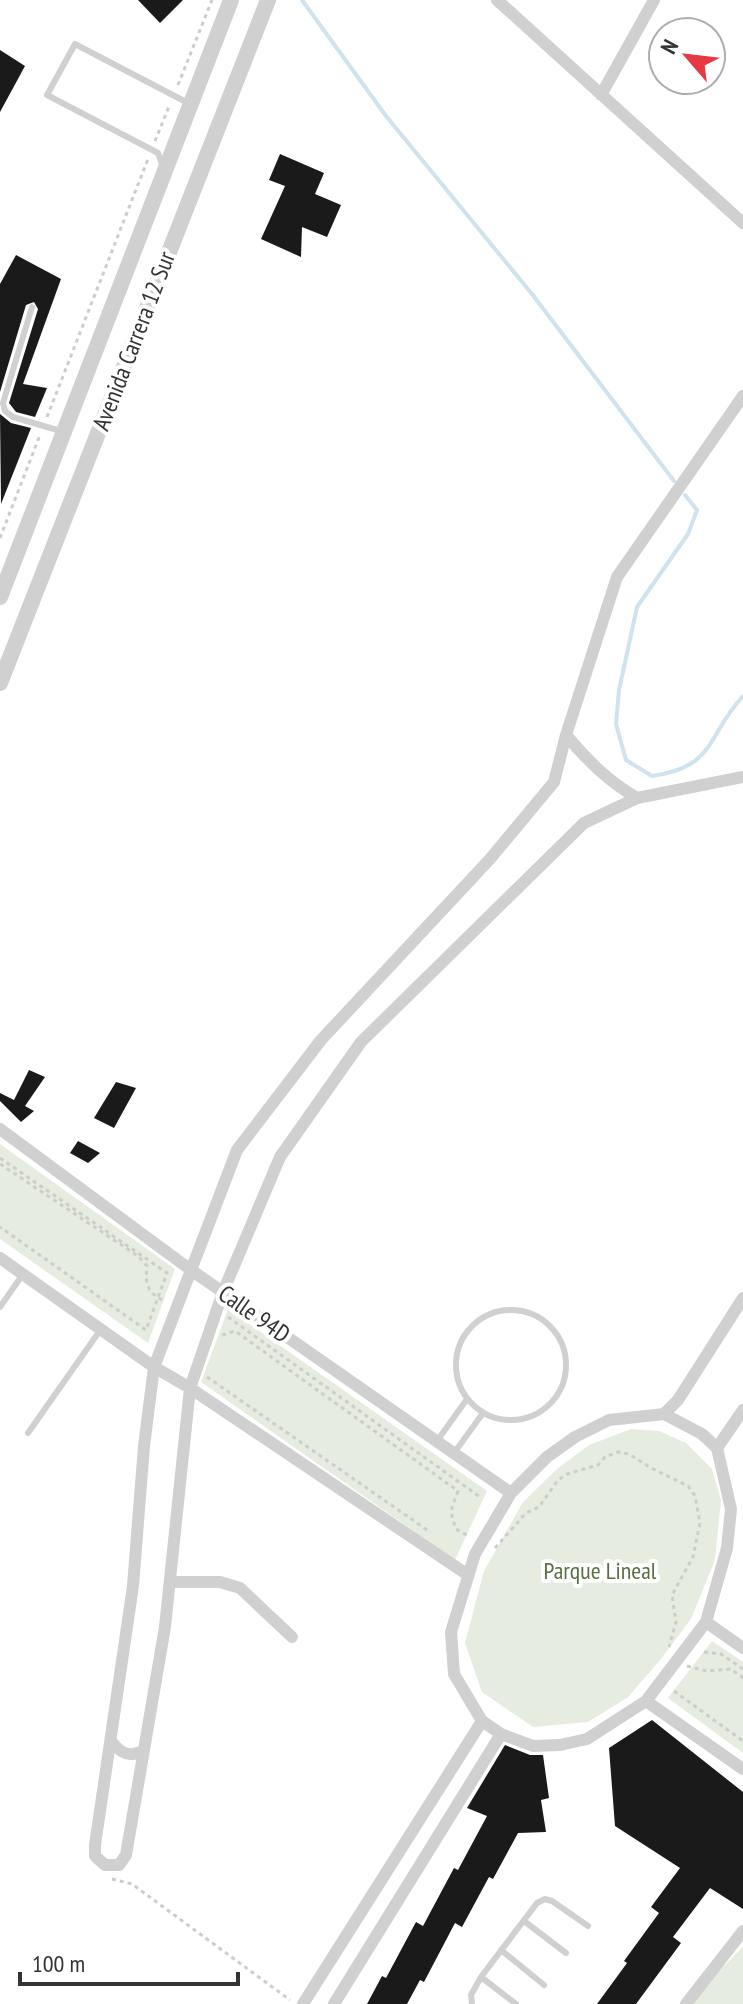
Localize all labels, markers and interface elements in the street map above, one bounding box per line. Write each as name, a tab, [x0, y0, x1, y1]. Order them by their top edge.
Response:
north arrow	[647, 16, 727, 96]
text: N	[654, 35, 684, 58]
street label: Avenida Carrera 12 Sur	[85, 247, 182, 435]
street label: Calle 94D	[212, 1278, 296, 1349]
park label: Parque Lineal	[544, 1555, 657, 1586]
scale bar	[20, 1936, 238, 1986]
text: 100 m	[32, 1948, 85, 1979]

